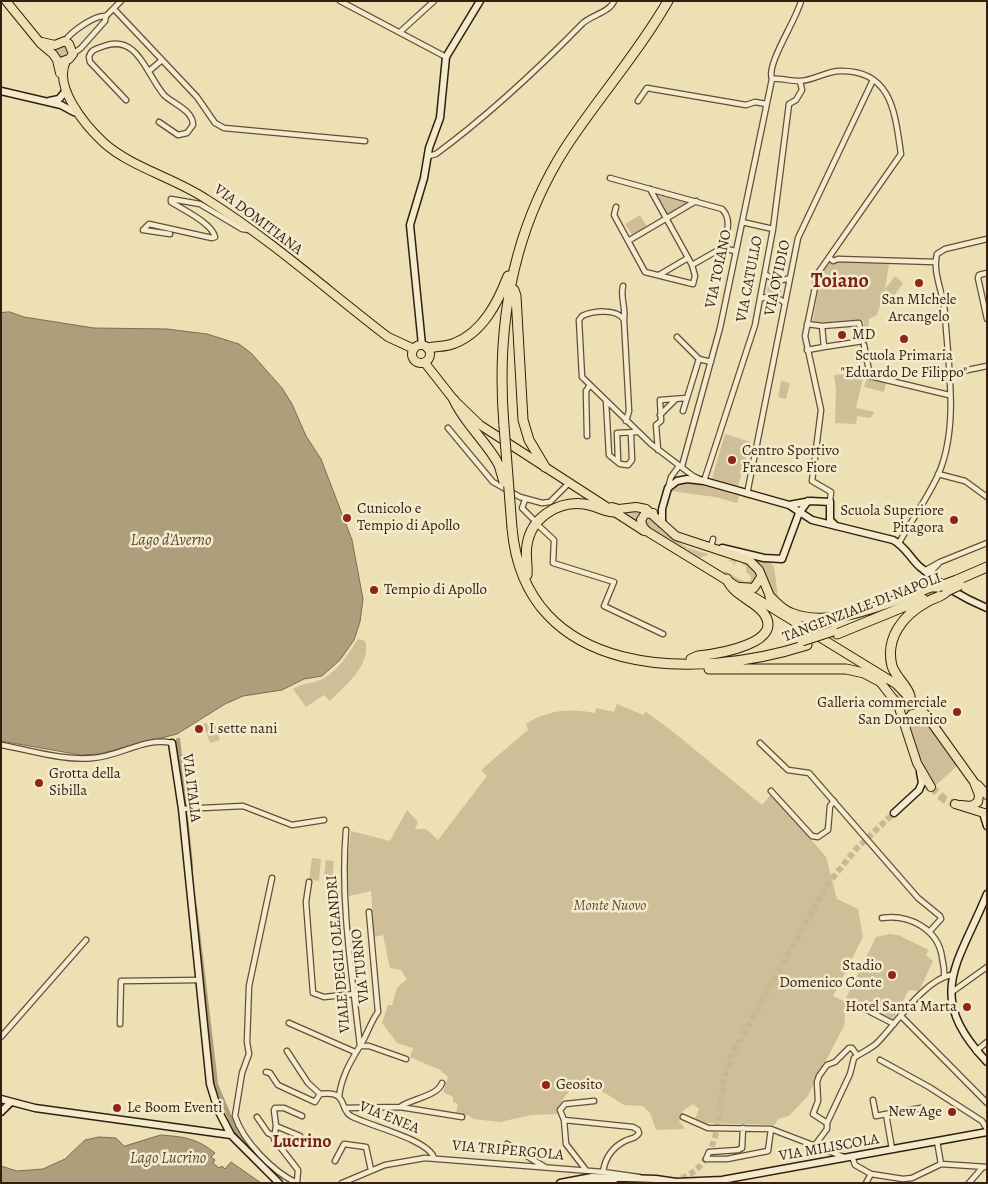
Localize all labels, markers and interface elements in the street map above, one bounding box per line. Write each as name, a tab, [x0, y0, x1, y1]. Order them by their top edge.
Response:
street label: VIA DOMITIANA	[210, 181, 306, 259]
street label: VIA TOIANO	[702, 228, 736, 310]
street label: VIA CATULLO	[733, 234, 767, 324]
street label: VIA OVIDIO	[761, 238, 795, 318]
district label: Toiano	[811, 270, 869, 294]
marker: San MIchele Arcangelo	[913, 277, 925, 289]
place label: San MIchele Arcangelo	[881, 291, 957, 326]
place label: MD	[852, 326, 875, 344]
marker: MD	[836, 329, 848, 341]
marker: Scuola Primaria "Eduardo De Filippo"	[898, 333, 910, 345]
place label: Scuola Primaria "Eduardo De Filippo"	[841, 347, 967, 382]
place label: Centro Sportivo Francesco Fiore	[742, 442, 839, 477]
marker: Centro Sportivo Francesco Fiore	[726, 454, 738, 466]
place label: Cunicolo e Tempio di Apollo	[357, 500, 460, 535]
place label: Scuola Superiore Pitagora	[840, 502, 944, 537]
marker: Cunicolo e Tempio di Apollo	[341, 512, 353, 524]
marker: Scuola Superiore Pitagora	[948, 514, 960, 526]
water label: Lago d'Averno	[131, 531, 211, 551]
street label: TANGENZIALE DI NAPOLI	[780, 569, 944, 647]
place label: Tempio di Apollo	[384, 581, 487, 599]
marker: Tempio di Apollo	[368, 584, 380, 596]
place label: Galleria commerciale San Domenico	[817, 694, 947, 729]
marker: Galleria commerciale San Domenico	[951, 706, 963, 718]
place label: I sette nani	[209, 720, 277, 738]
marker: I sette nani	[193, 723, 205, 735]
street label: VIA ITALIA	[178, 753, 204, 823]
place label: Grotta della Sibilla	[49, 765, 121, 800]
marker: Grotta della Sibilla	[33, 777, 45, 789]
street label: VIALE DEGLI OLEANDRI	[323, 874, 355, 1034]
park label: Monte Nuovo	[574, 897, 646, 915]
street label: VIA TURNO	[348, 928, 374, 1004]
place label: Stadio Domenico Conte	[779, 957, 882, 992]
marker: Stadio Domenico Conte	[886, 969, 898, 981]
place label: Hotel Santa Marta	[845, 998, 957, 1016]
marker: Hotel Santa Marta	[961, 1001, 973, 1013]
place label: Geosito	[556, 1076, 603, 1094]
marker: Geosito	[540, 1079, 552, 1091]
street label: VIA ENEA	[356, 1098, 422, 1138]
place label: Le Boom Eventi	[127, 1099, 222, 1117]
marker: Le Boom Eventi	[111, 1102, 123, 1114]
place label: New Age	[888, 1103, 942, 1121]
marker: New Age	[946, 1106, 958, 1118]
street label: VIA MILISCOLA	[778, 1130, 880, 1166]
district label: Lucrino	[272, 1132, 332, 1154]
street label: VIA TRIPERGOLA	[451, 1137, 565, 1165]
water label: Lago Lucrino	[130, 1149, 206, 1169]

